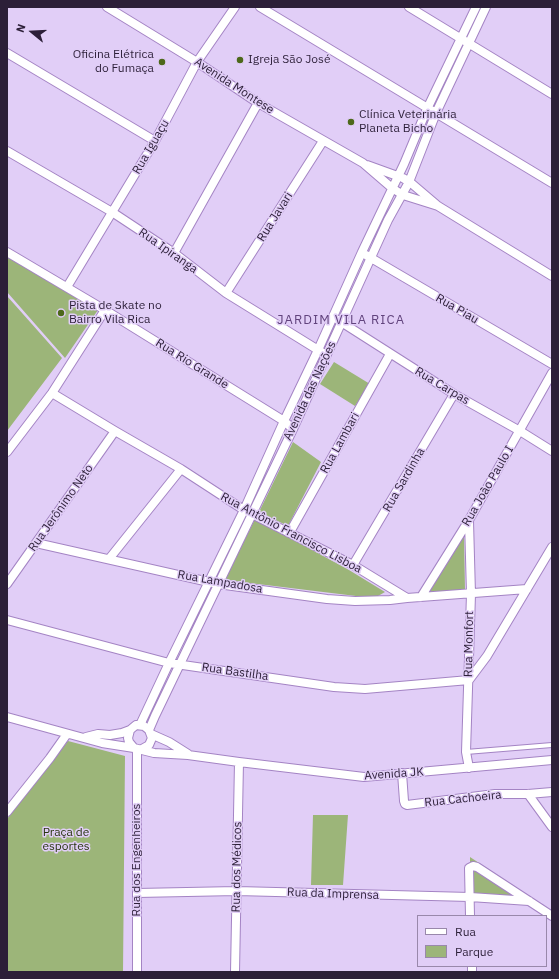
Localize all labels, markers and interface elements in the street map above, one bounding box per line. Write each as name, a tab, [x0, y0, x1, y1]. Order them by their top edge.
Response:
north arrow	[12, 12, 52, 52]
text: N	[13, 22, 28, 34]
place label: Oficina Elétrica do Fumaça	[73, 48, 154, 76]
place label: Igreja São José	[248, 53, 331, 67]
street label: Avenida Montese	[191, 55, 277, 117]
marker: Igreja São José	[235, 55, 245, 65]
marker: Oficina Elétrica do Fumaça	[157, 57, 167, 67]
place label: Clínica Veterinária Planeta Bicho	[359, 108, 457, 136]
street label: Rua Iguaçu	[130, 117, 172, 177]
marker: Clínica Veterinária Planeta Bicho	[346, 117, 356, 127]
street label: Rua Javari	[254, 190, 296, 244]
street label: Rua Ipiranga	[136, 225, 200, 277]
street label: Rua Piau	[433, 291, 481, 327]
place label: Pista de Skate no Bairro Vila Rica	[69, 299, 162, 327]
marker: Pista de Skate no Bairro Vila Rica	[56, 308, 66, 318]
district label: JARDIM VILA RICA	[277, 312, 405, 328]
street label: Rua Rio Grande	[153, 336, 231, 392]
street label: Avenida das Nações	[281, 339, 339, 443]
street label: Rua Carpas	[412, 364, 472, 408]
street label: Rua Lambari	[317, 410, 363, 476]
street label: Rua João Paulo I	[459, 443, 517, 529]
street label: Rua Sardinha	[380, 445, 428, 515]
street label: Rua Jerônimo Neto	[25, 462, 97, 554]
street label: Rua Antônio Francisco Lisboa	[218, 490, 364, 576]
street label: Rua Lampadosa	[176, 567, 264, 597]
street label: Rua Monfort	[461, 611, 477, 677]
street label: Rua Bastilha	[201, 660, 269, 684]
street label: Avenida JK	[364, 765, 424, 783]
street label: Rua Cachoeira	[424, 788, 502, 810]
street label: Rua dos Engenheiros	[130, 804, 144, 916]
street label: Rua dos Médicos	[229, 821, 245, 913]
park label: Praça de esportes	[42, 826, 90, 854]
street label: Rua da Imprensa	[287, 885, 379, 903]
legend	[417, 915, 547, 967]
text: Rua	[455, 924, 476, 939]
text: Parque	[455, 944, 493, 959]

